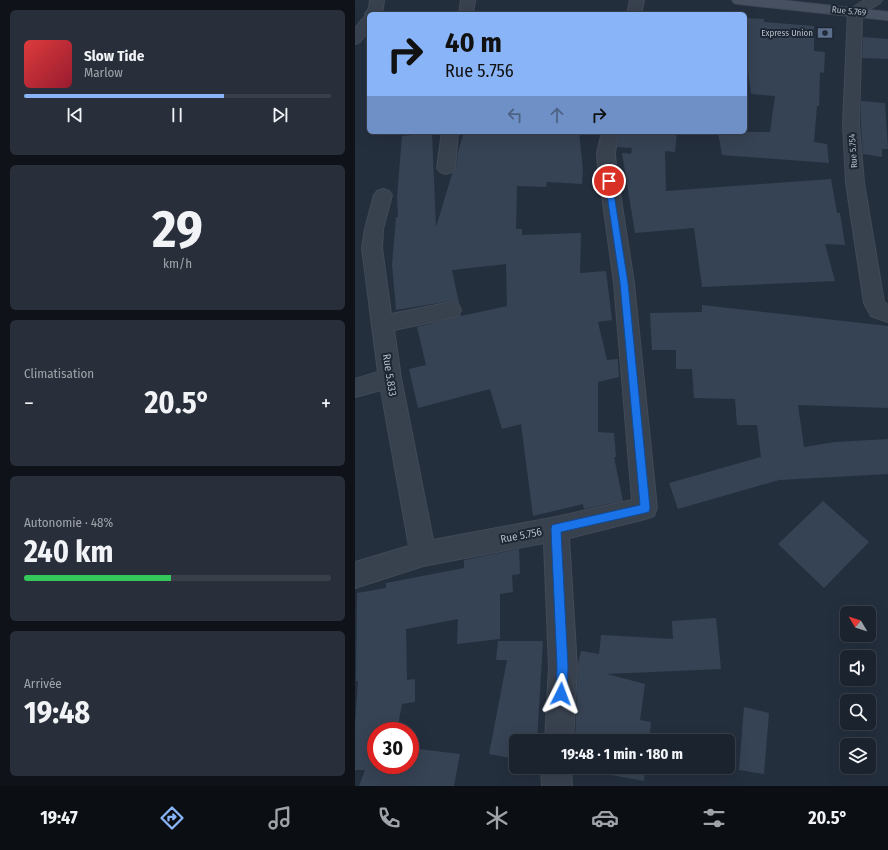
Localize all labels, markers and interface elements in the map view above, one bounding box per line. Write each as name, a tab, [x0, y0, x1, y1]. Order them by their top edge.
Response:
street label: Rue 5.769	[831, 4, 867, 18]
bank icon: Express Union	[816, 24, 834, 42]
text: 40 m	[445, 26, 502, 59]
icon: right	[379, 28, 431, 80]
place label: Express Union	[761, 28, 813, 38]
text: Slow Tide	[84, 47, 144, 65]
text: Rue 5.756	[445, 60, 514, 82]
text: Marlow	[84, 65, 123, 80]
icon: previous	[64, 104, 86, 126]
icon: pause	[166, 104, 188, 126]
icon: next	[269, 104, 291, 126]
icon: left	[504, 104, 526, 126]
icon: ahead	[546, 104, 568, 126]
icon: right	[588, 104, 610, 126]
street label: Rue 5.754	[847, 133, 859, 168]
pin	[592, 164, 626, 198]
icon: arrive	[598, 170, 620, 192]
text: 29	[152, 198, 203, 261]
text: km/h	[163, 256, 192, 271]
street label: Rue 5.833	[380, 353, 399, 397]
text: Climatisation	[24, 366, 94, 381]
text: 20.5°	[144, 385, 210, 421]
text: −	[24, 390, 34, 417]
text: +	[321, 390, 331, 417]
text: Autonomie · 48%	[24, 515, 113, 530]
street label: Rue 5.756	[499, 525, 543, 546]
text: 240 km	[24, 534, 114, 570]
north arrow	[840, 606, 876, 642]
map controls	[840, 606, 876, 774]
button: sound	[840, 650, 876, 686]
position arrow	[540, 673, 582, 715]
text: Arrivée	[24, 676, 62, 691]
button: search	[840, 694, 876, 730]
text: 19:48	[24, 695, 90, 731]
speed limit sign: 30	[367, 722, 419, 774]
button: layers	[840, 738, 876, 774]
text: 19:48 · 1 min · 180 m	[561, 745, 683, 763]
icon: directions	[158, 804, 186, 832]
icon: music	[266, 804, 294, 832]
icon: phone	[375, 804, 403, 832]
icon: climate	[483, 804, 511, 832]
icon: car	[591, 804, 619, 832]
icon: filters	[700, 804, 728, 832]
text: 19:47	[40, 807, 78, 829]
text: 20.5°	[808, 807, 848, 829]

